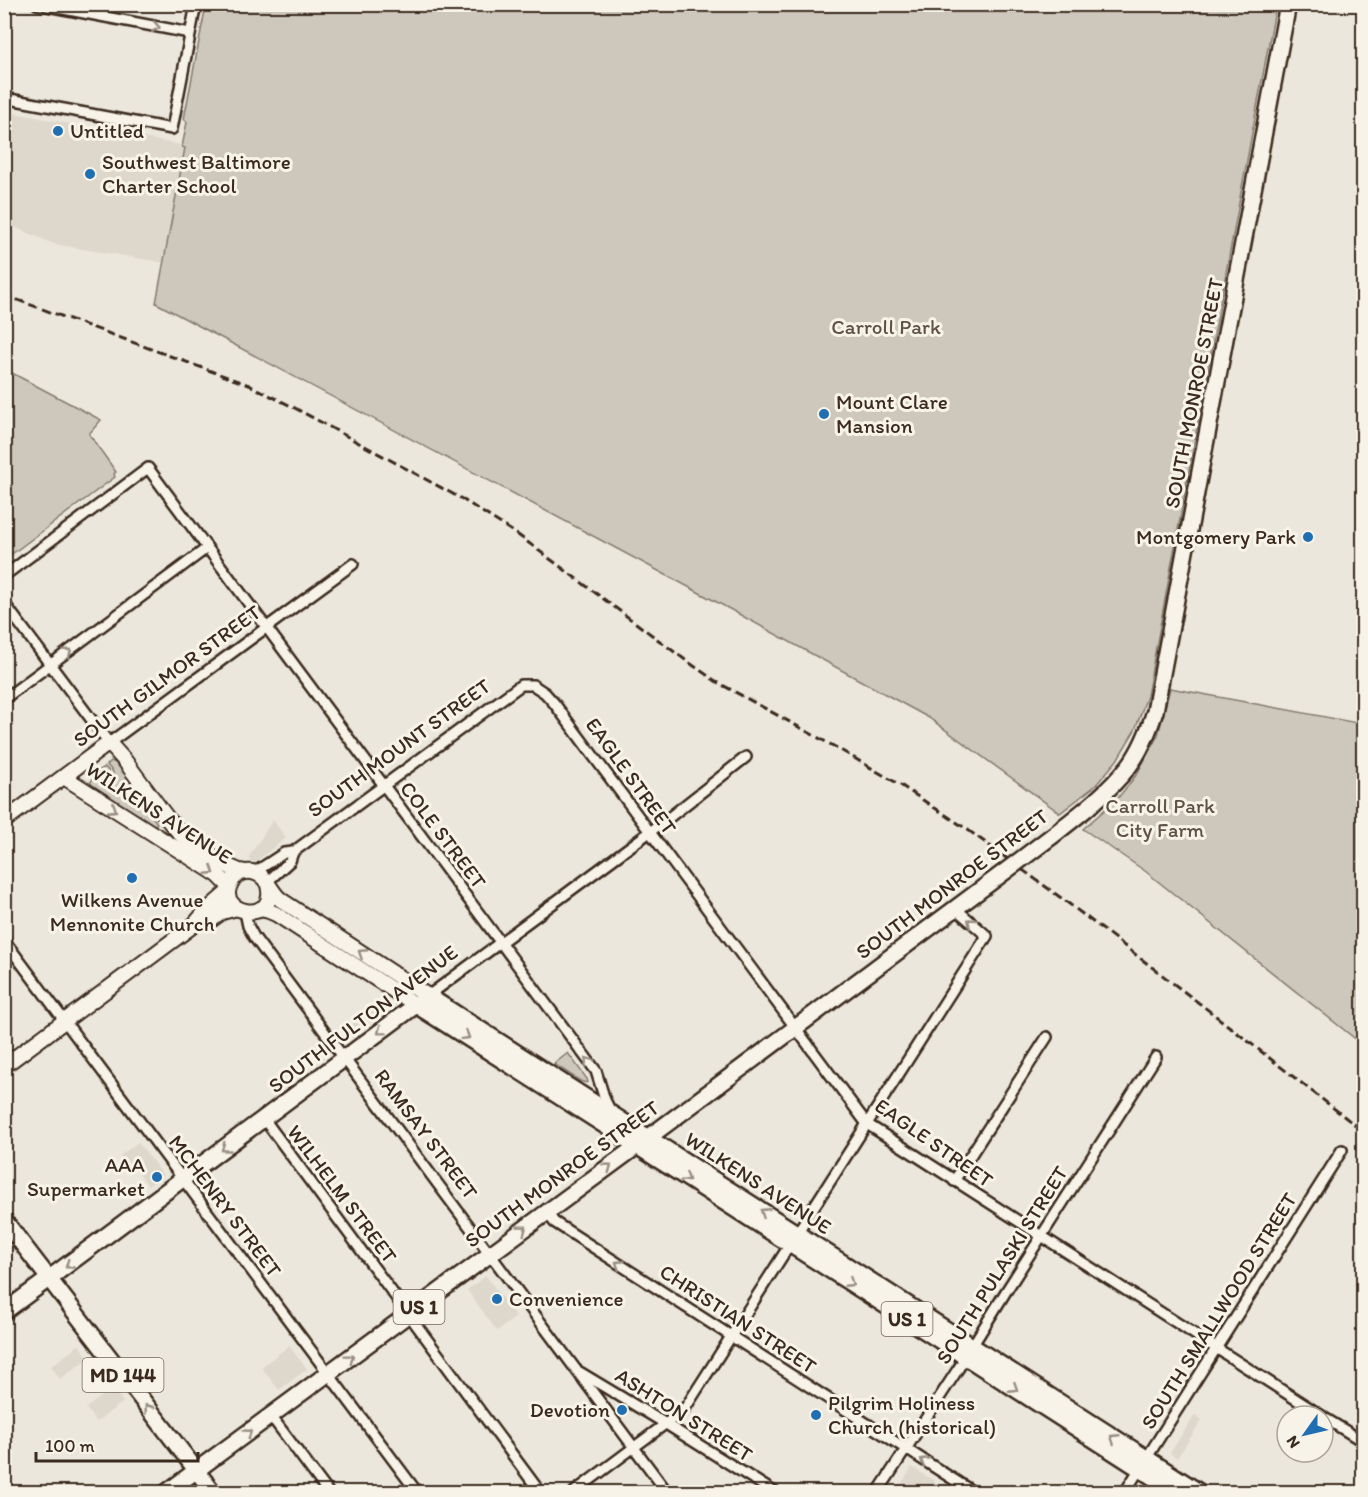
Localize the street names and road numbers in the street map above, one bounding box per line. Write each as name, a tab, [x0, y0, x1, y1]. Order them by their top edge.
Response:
street label: SOUTH MONROE STREET	[1159, 275, 1228, 510]
street label: SOUTH GILMOR STREET	[68, 599, 265, 752]
street label: SOUTH MOUNT STREET	[302, 673, 495, 822]
street label: EAGLE STREET	[581, 712, 682, 839]
street label: WILKENS AVENUE	[81, 756, 237, 869]
street label: COLE STREET	[395, 776, 492, 893]
street label: SOUTH MONROE STREET	[851, 803, 1053, 964]
street label: SOUTH FULTON AVENUE	[263, 939, 462, 1098]
street label: RAMSAY STREET	[369, 1064, 484, 1204]
street label: EAGLE STREET	[870, 1093, 998, 1193]
street label: SOUTH MONROE STREET	[460, 1095, 664, 1252]
street label: WILHELM STREET	[282, 1120, 403, 1268]
street label: WILKENS AVENUE	[680, 1126, 836, 1239]
street label: MCHENRY STREET	[164, 1130, 287, 1282]
street label: SOUTH PULASKI STREET	[930, 1161, 1073, 1368]
street label: SOUTH SMALLWOOD STREET	[1135, 1188, 1302, 1433]
street label: CHRISTIAN STREET	[655, 1259, 822, 1379]
road number: US 1	[394, 1290, 444, 1324]
road number: US 1	[882, 1302, 932, 1336]
road number: MD 144	[82, 1358, 164, 1392]
street label: ASHTON STREET	[611, 1362, 758, 1467]

